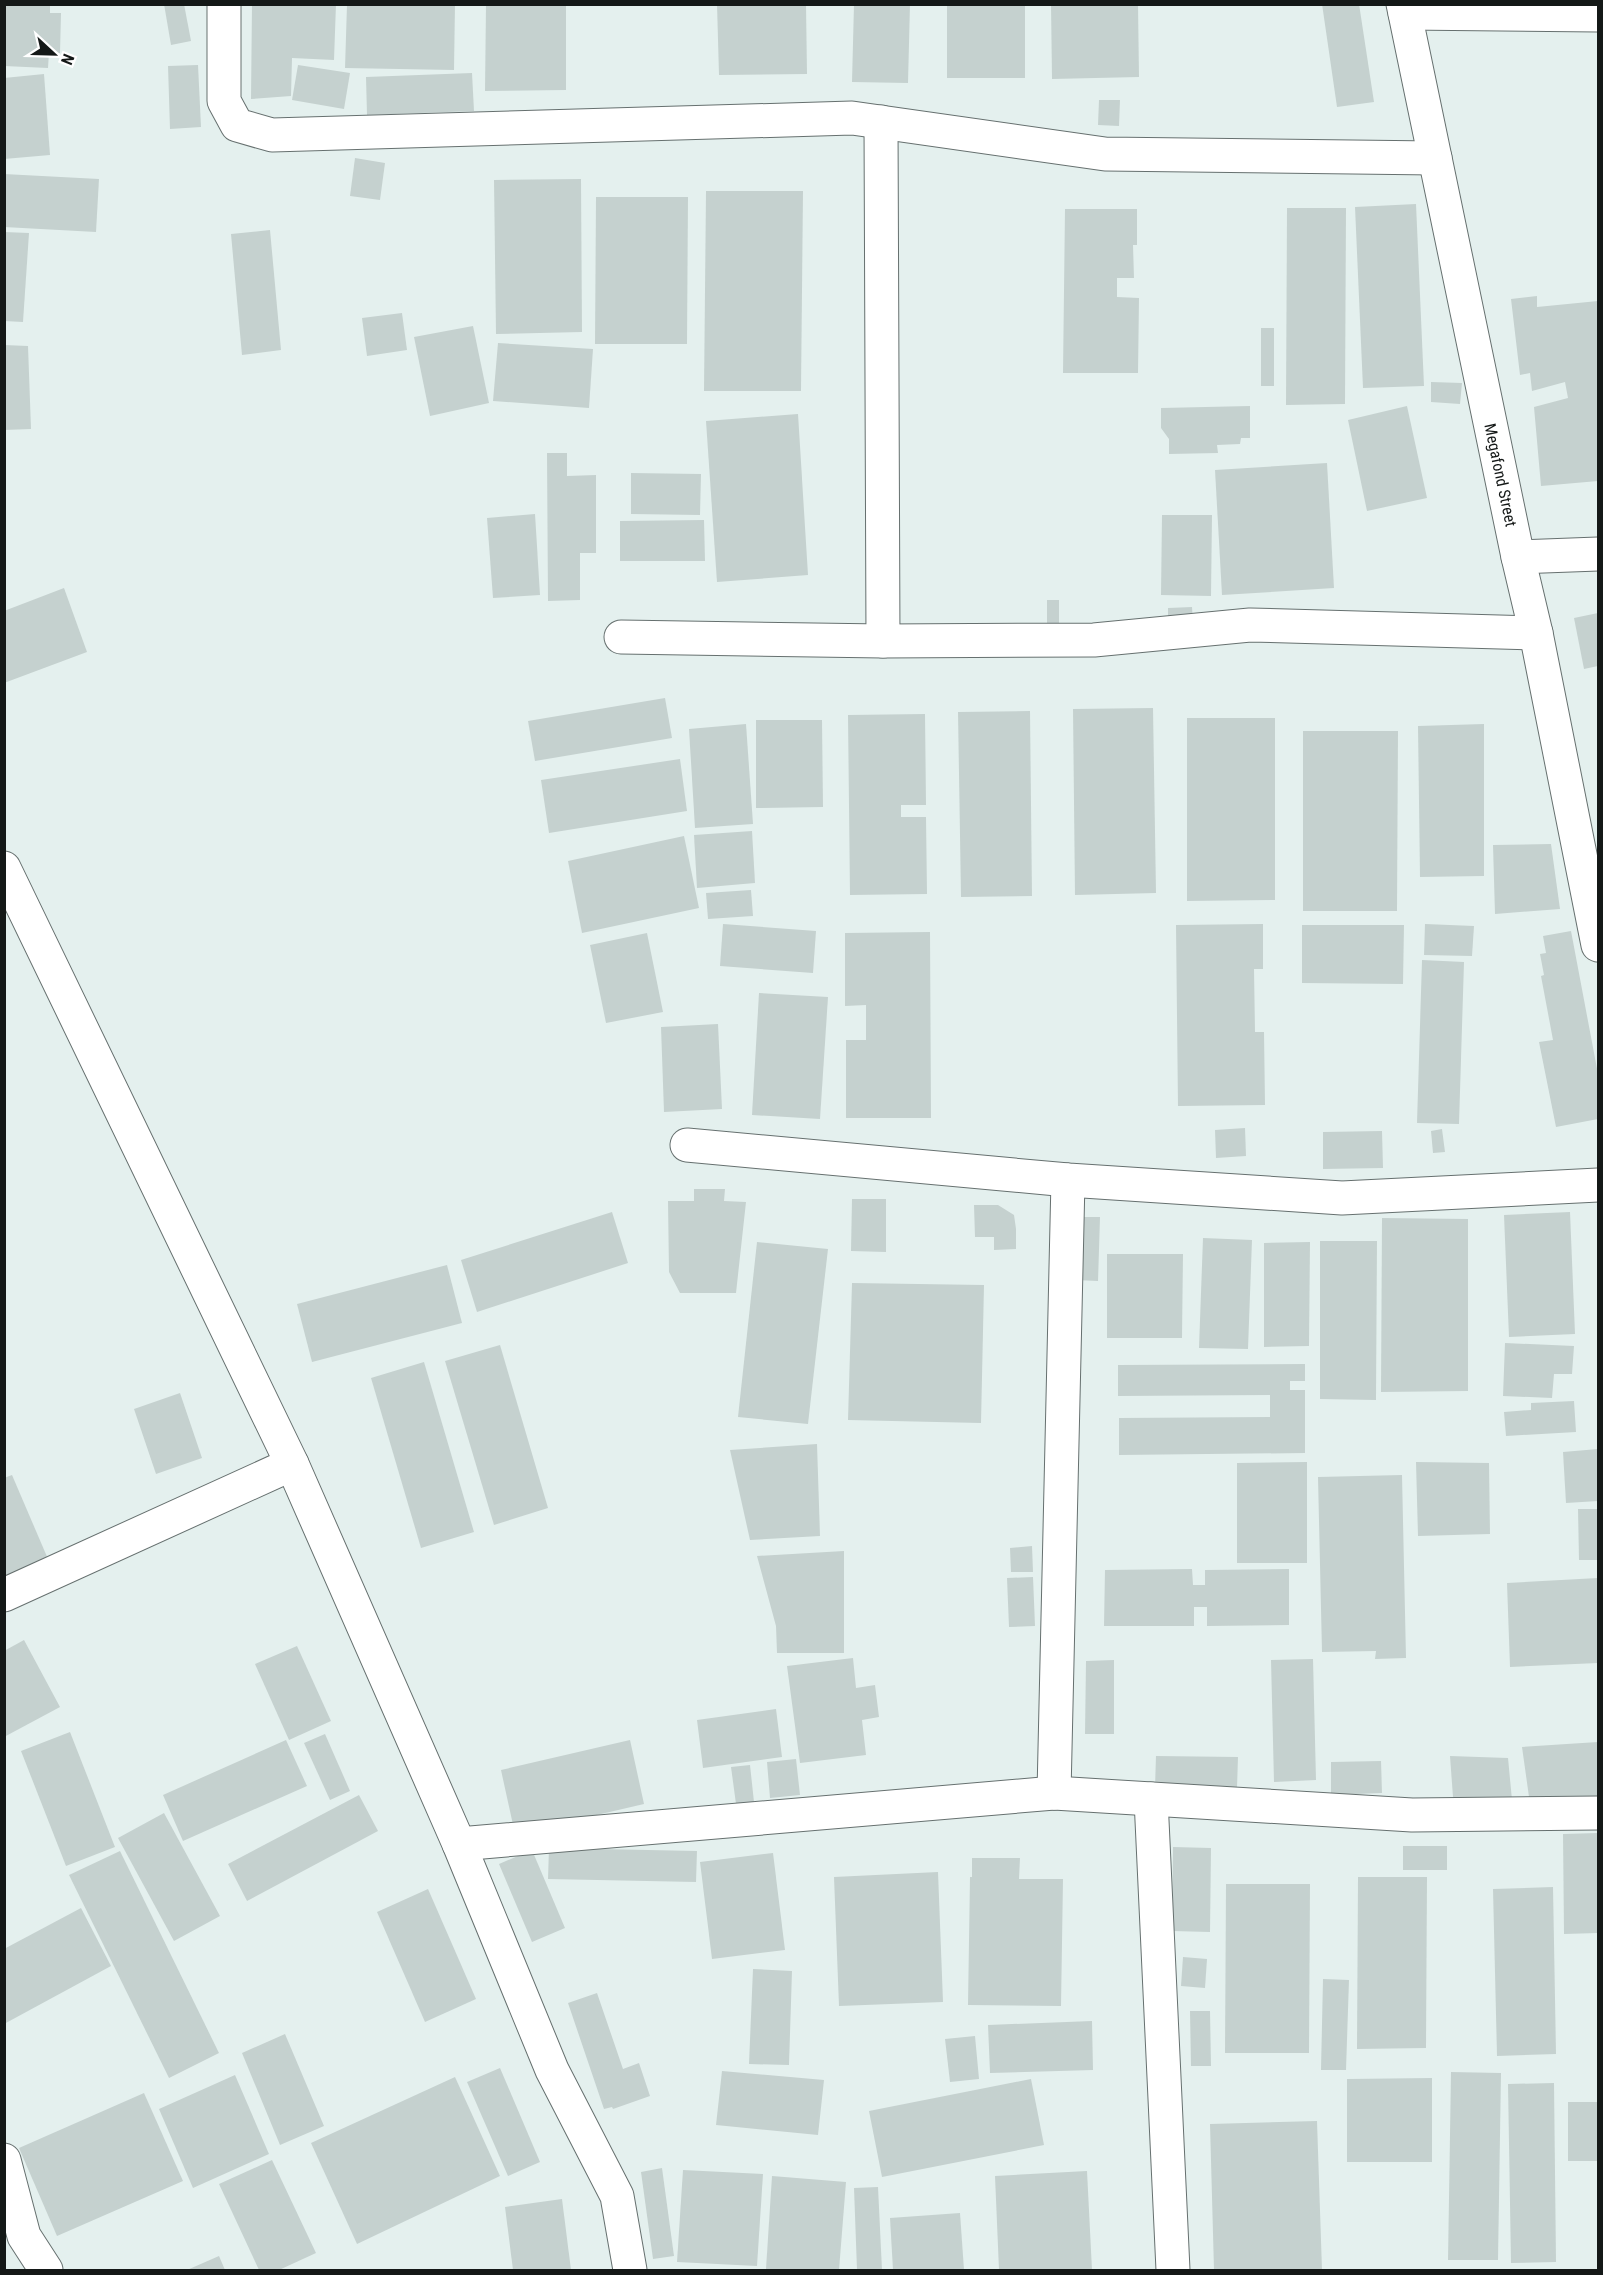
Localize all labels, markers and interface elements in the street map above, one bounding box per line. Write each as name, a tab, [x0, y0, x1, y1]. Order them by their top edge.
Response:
north arrow	[24, 24, 84, 84]
text: N	[57, 51, 78, 68]
street label: Megafond Street	[1480, 422, 1521, 529]

